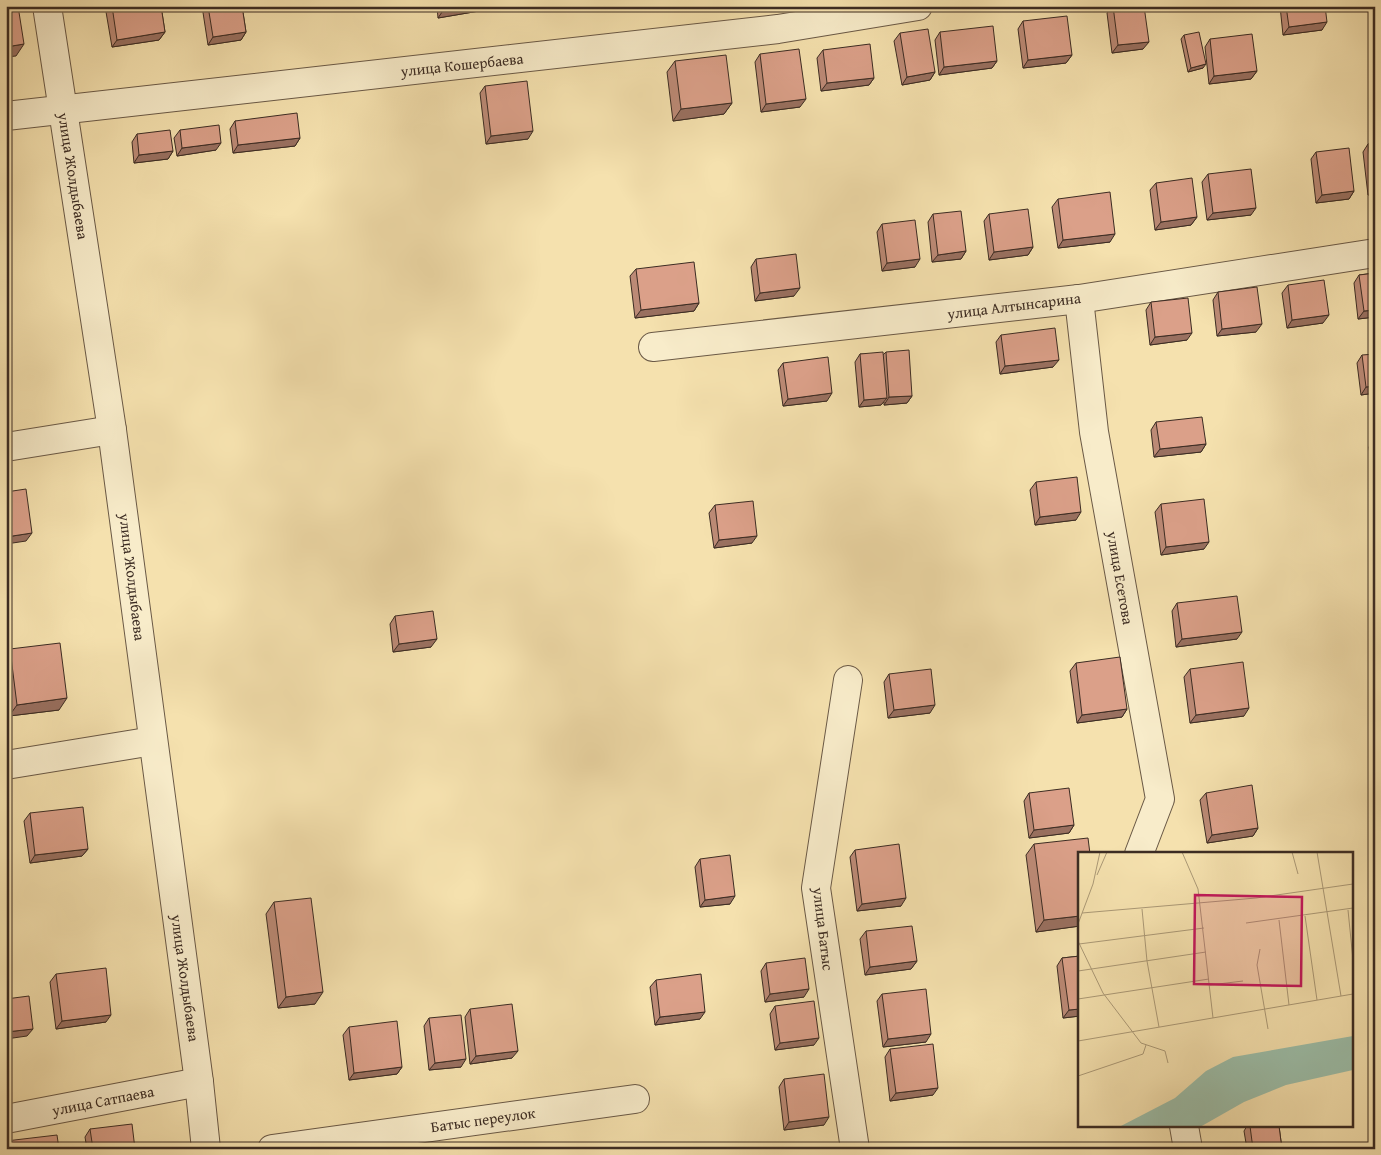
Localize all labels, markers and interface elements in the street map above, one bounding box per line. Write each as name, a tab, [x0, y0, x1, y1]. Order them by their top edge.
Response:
street label: улица Кошербаева	[398, 48, 525, 82]
street label: улица Жолдыбаева	[53, 110, 94, 242]
street label: улица Алтынсарина	[945, 287, 1083, 324]
street label: улица Жолдыбаева	[114, 511, 151, 643]
street label: улица Есетова	[1102, 529, 1139, 627]
inset map	[1078, 852, 1354, 1128]
street label: улица Батыс	[808, 885, 839, 972]
street label: улица Жолдыбаева	[166, 912, 205, 1044]
street label: улица Сатпаева	[49, 1080, 157, 1121]
street label: Батыс переулок	[429, 1102, 537, 1137]

